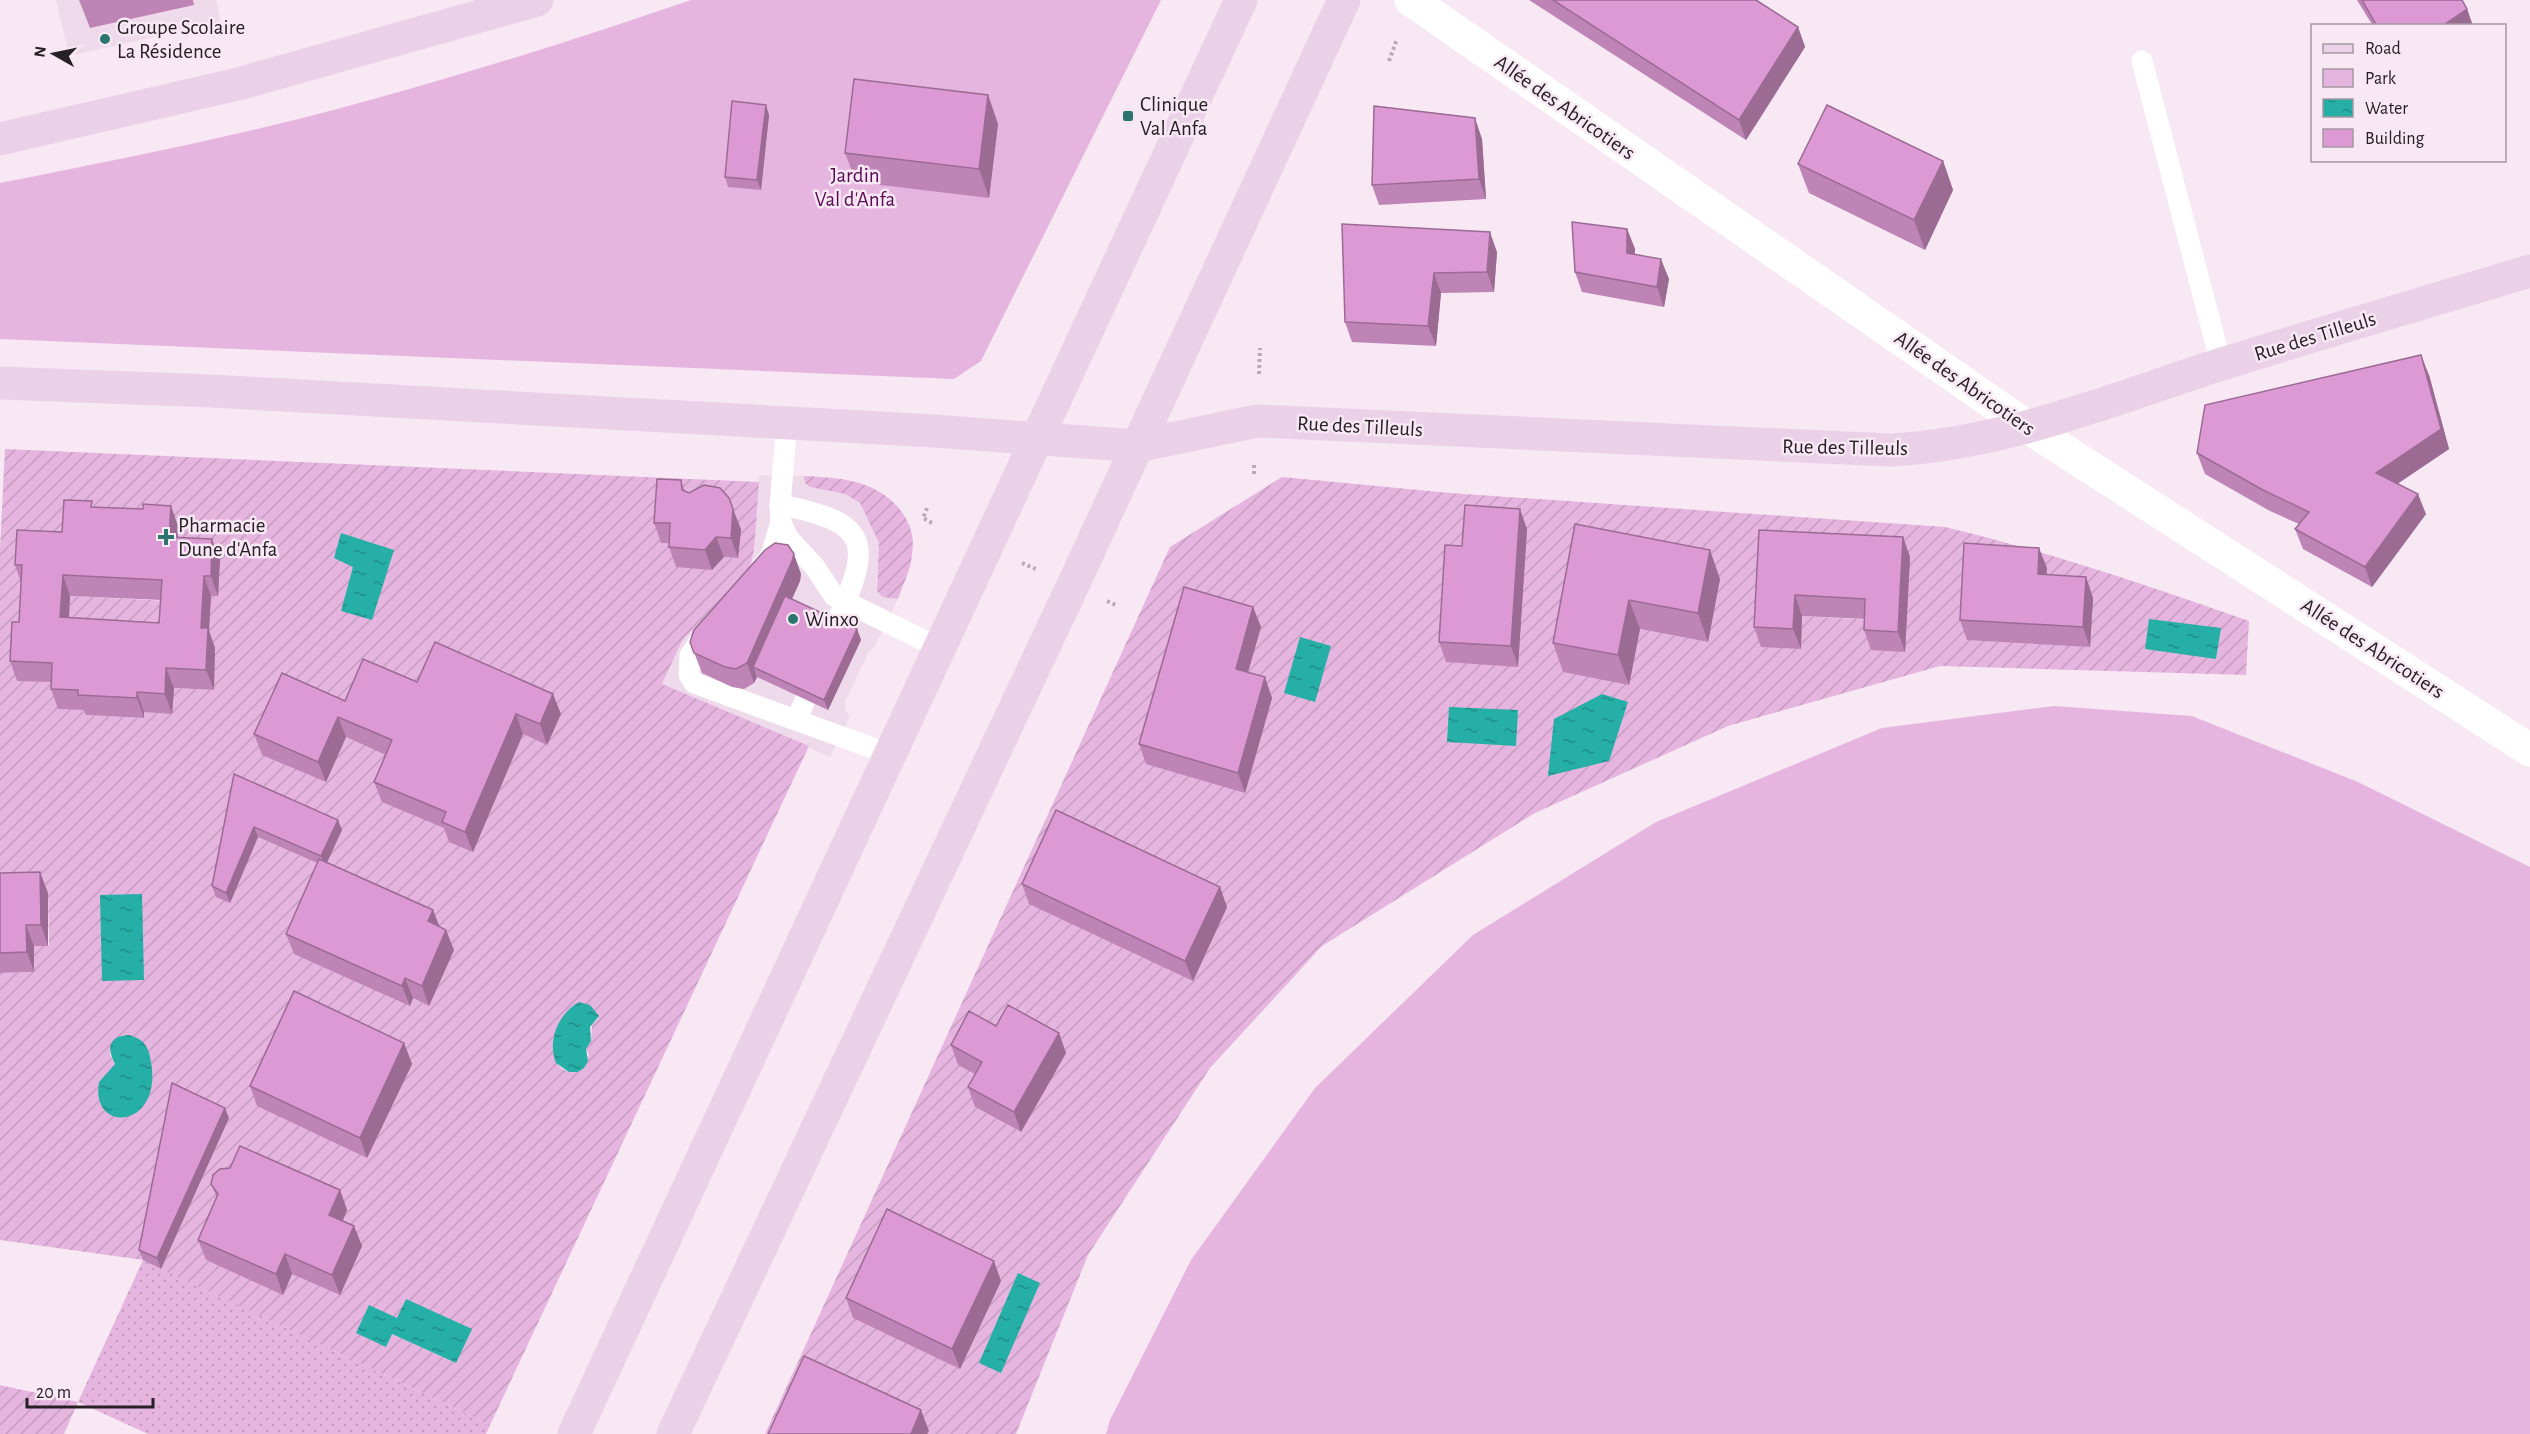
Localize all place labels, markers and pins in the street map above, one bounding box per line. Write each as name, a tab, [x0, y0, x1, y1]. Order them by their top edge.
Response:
place label: Groupe Scolaire La Résidence	[117, 17, 245, 62]
marker: Groupe Scolaire La Résidence	[98, 32, 112, 46]
place label: Clinique Val Anfa	[1140, 94, 1208, 139]
marker: Clinique Val Anfa	[1121, 109, 1135, 123]
place label: Pharmacie Dune d'Anfa	[178, 515, 278, 560]
marker: Pharmacie Dune d'Anfa	[159, 530, 173, 544]
place label: Winxo	[805, 609, 859, 630]
marker: Winxo	[786, 612, 800, 626]

